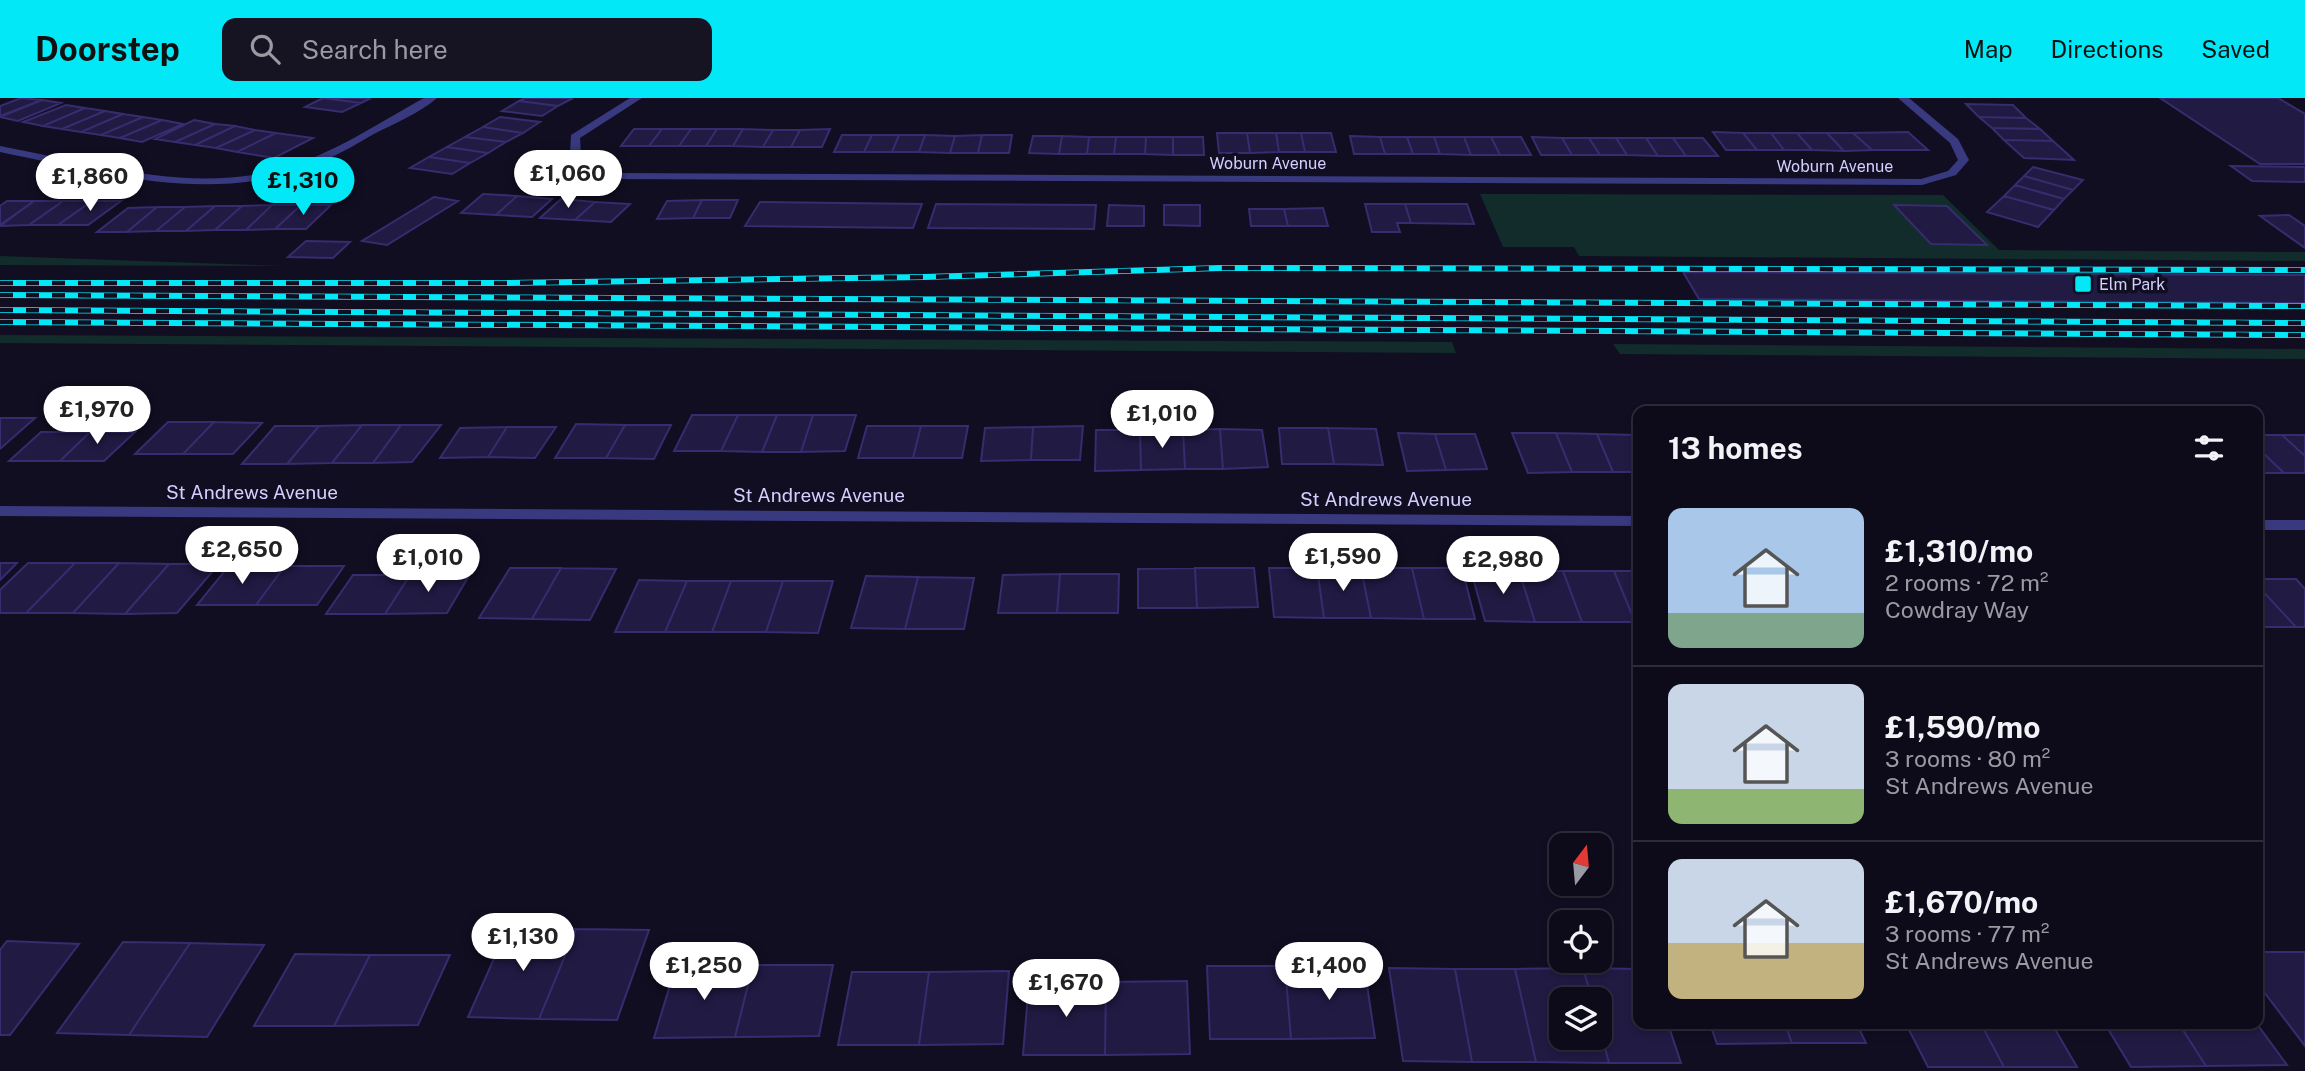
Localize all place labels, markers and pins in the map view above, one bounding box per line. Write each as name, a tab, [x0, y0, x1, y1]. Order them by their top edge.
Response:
pin: £1,060	[511, 150, 625, 210]
pin: £1,860	[33, 153, 147, 213]
pin: £1,310	[246, 158, 360, 217]
marker: Elm Park	[2073, 274, 2093, 294]
place label: Elm Park	[2099, 275, 2165, 294]
pin: £1,970	[40, 386, 154, 446]
pin: £1,010	[1105, 390, 1219, 450]
pin: £2,650	[185, 526, 299, 586]
pin: £1,590	[1286, 533, 1400, 593]
pin: £1,010	[371, 534, 485, 594]
pin: £2,980	[1446, 536, 1560, 596]
pin: £1,130	[466, 914, 580, 973]
pin: £1,250	[647, 942, 761, 1002]
pin: £1,400	[1272, 942, 1386, 1002]
pin: £1,670	[1009, 960, 1123, 1019]

